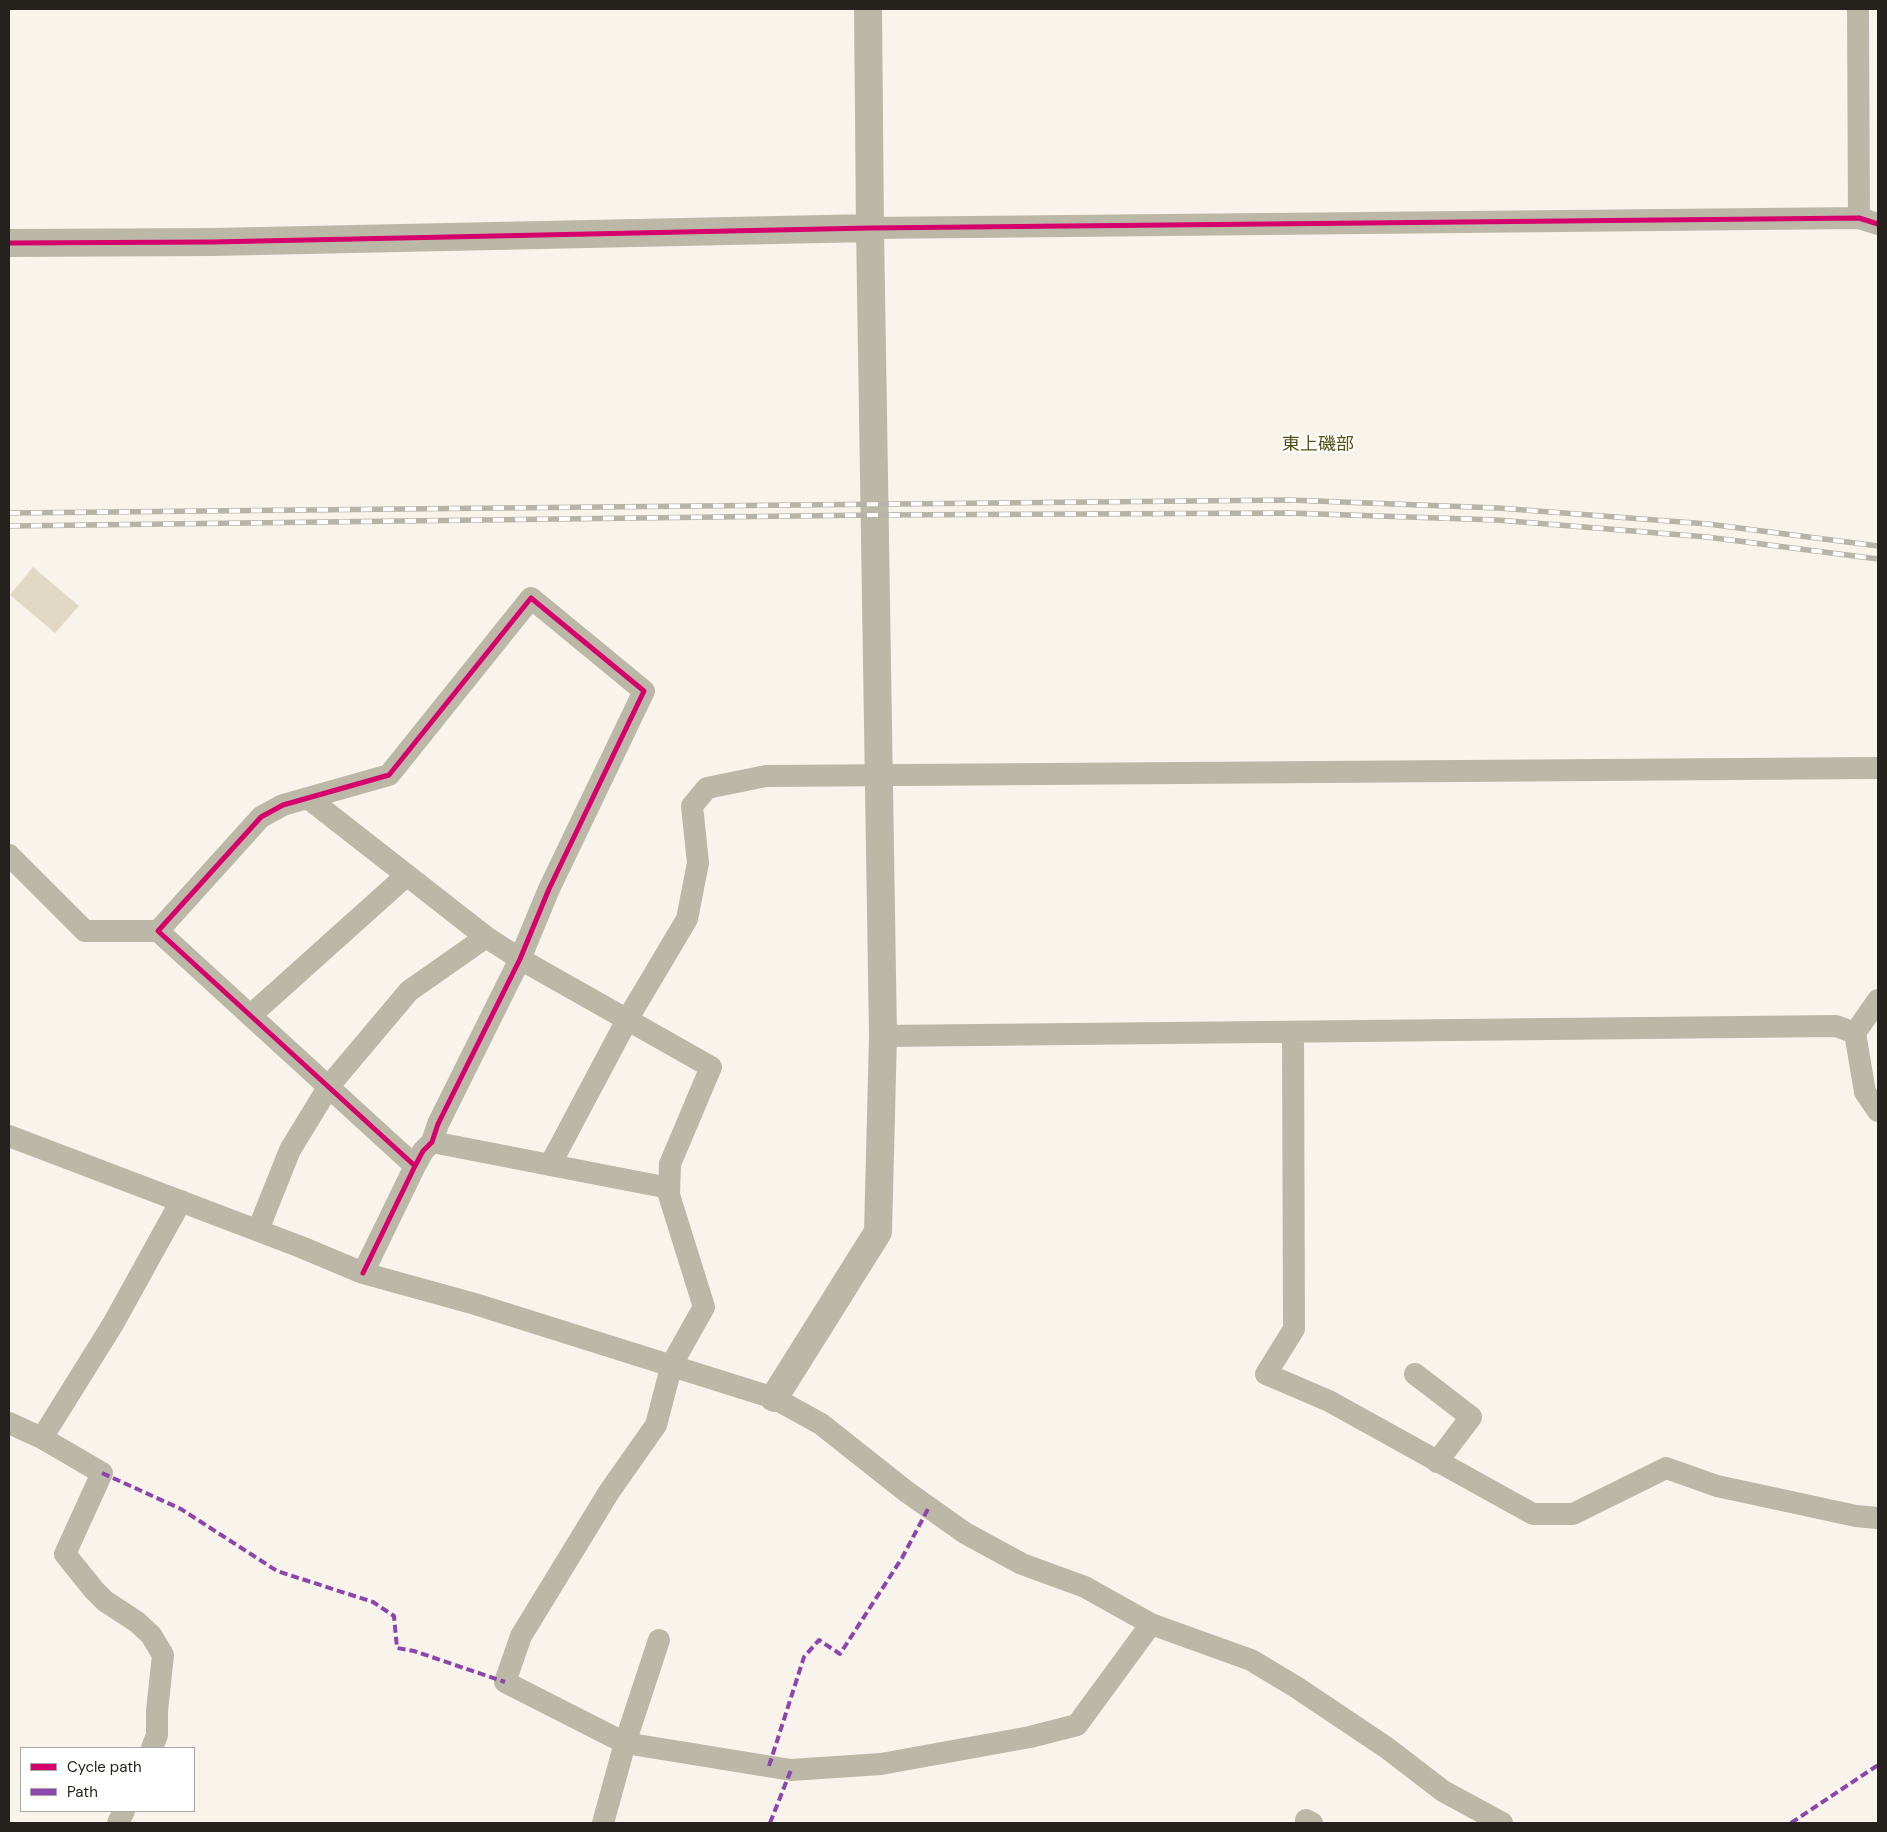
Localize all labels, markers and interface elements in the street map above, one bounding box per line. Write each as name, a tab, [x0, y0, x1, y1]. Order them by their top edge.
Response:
district label: 東上磯部	[1282, 434, 1354, 456]
legend	[20, 1747, 195, 1812]
text: Cycle path	[67, 1757, 142, 1777]
text: Path	[67, 1782, 98, 1802]

